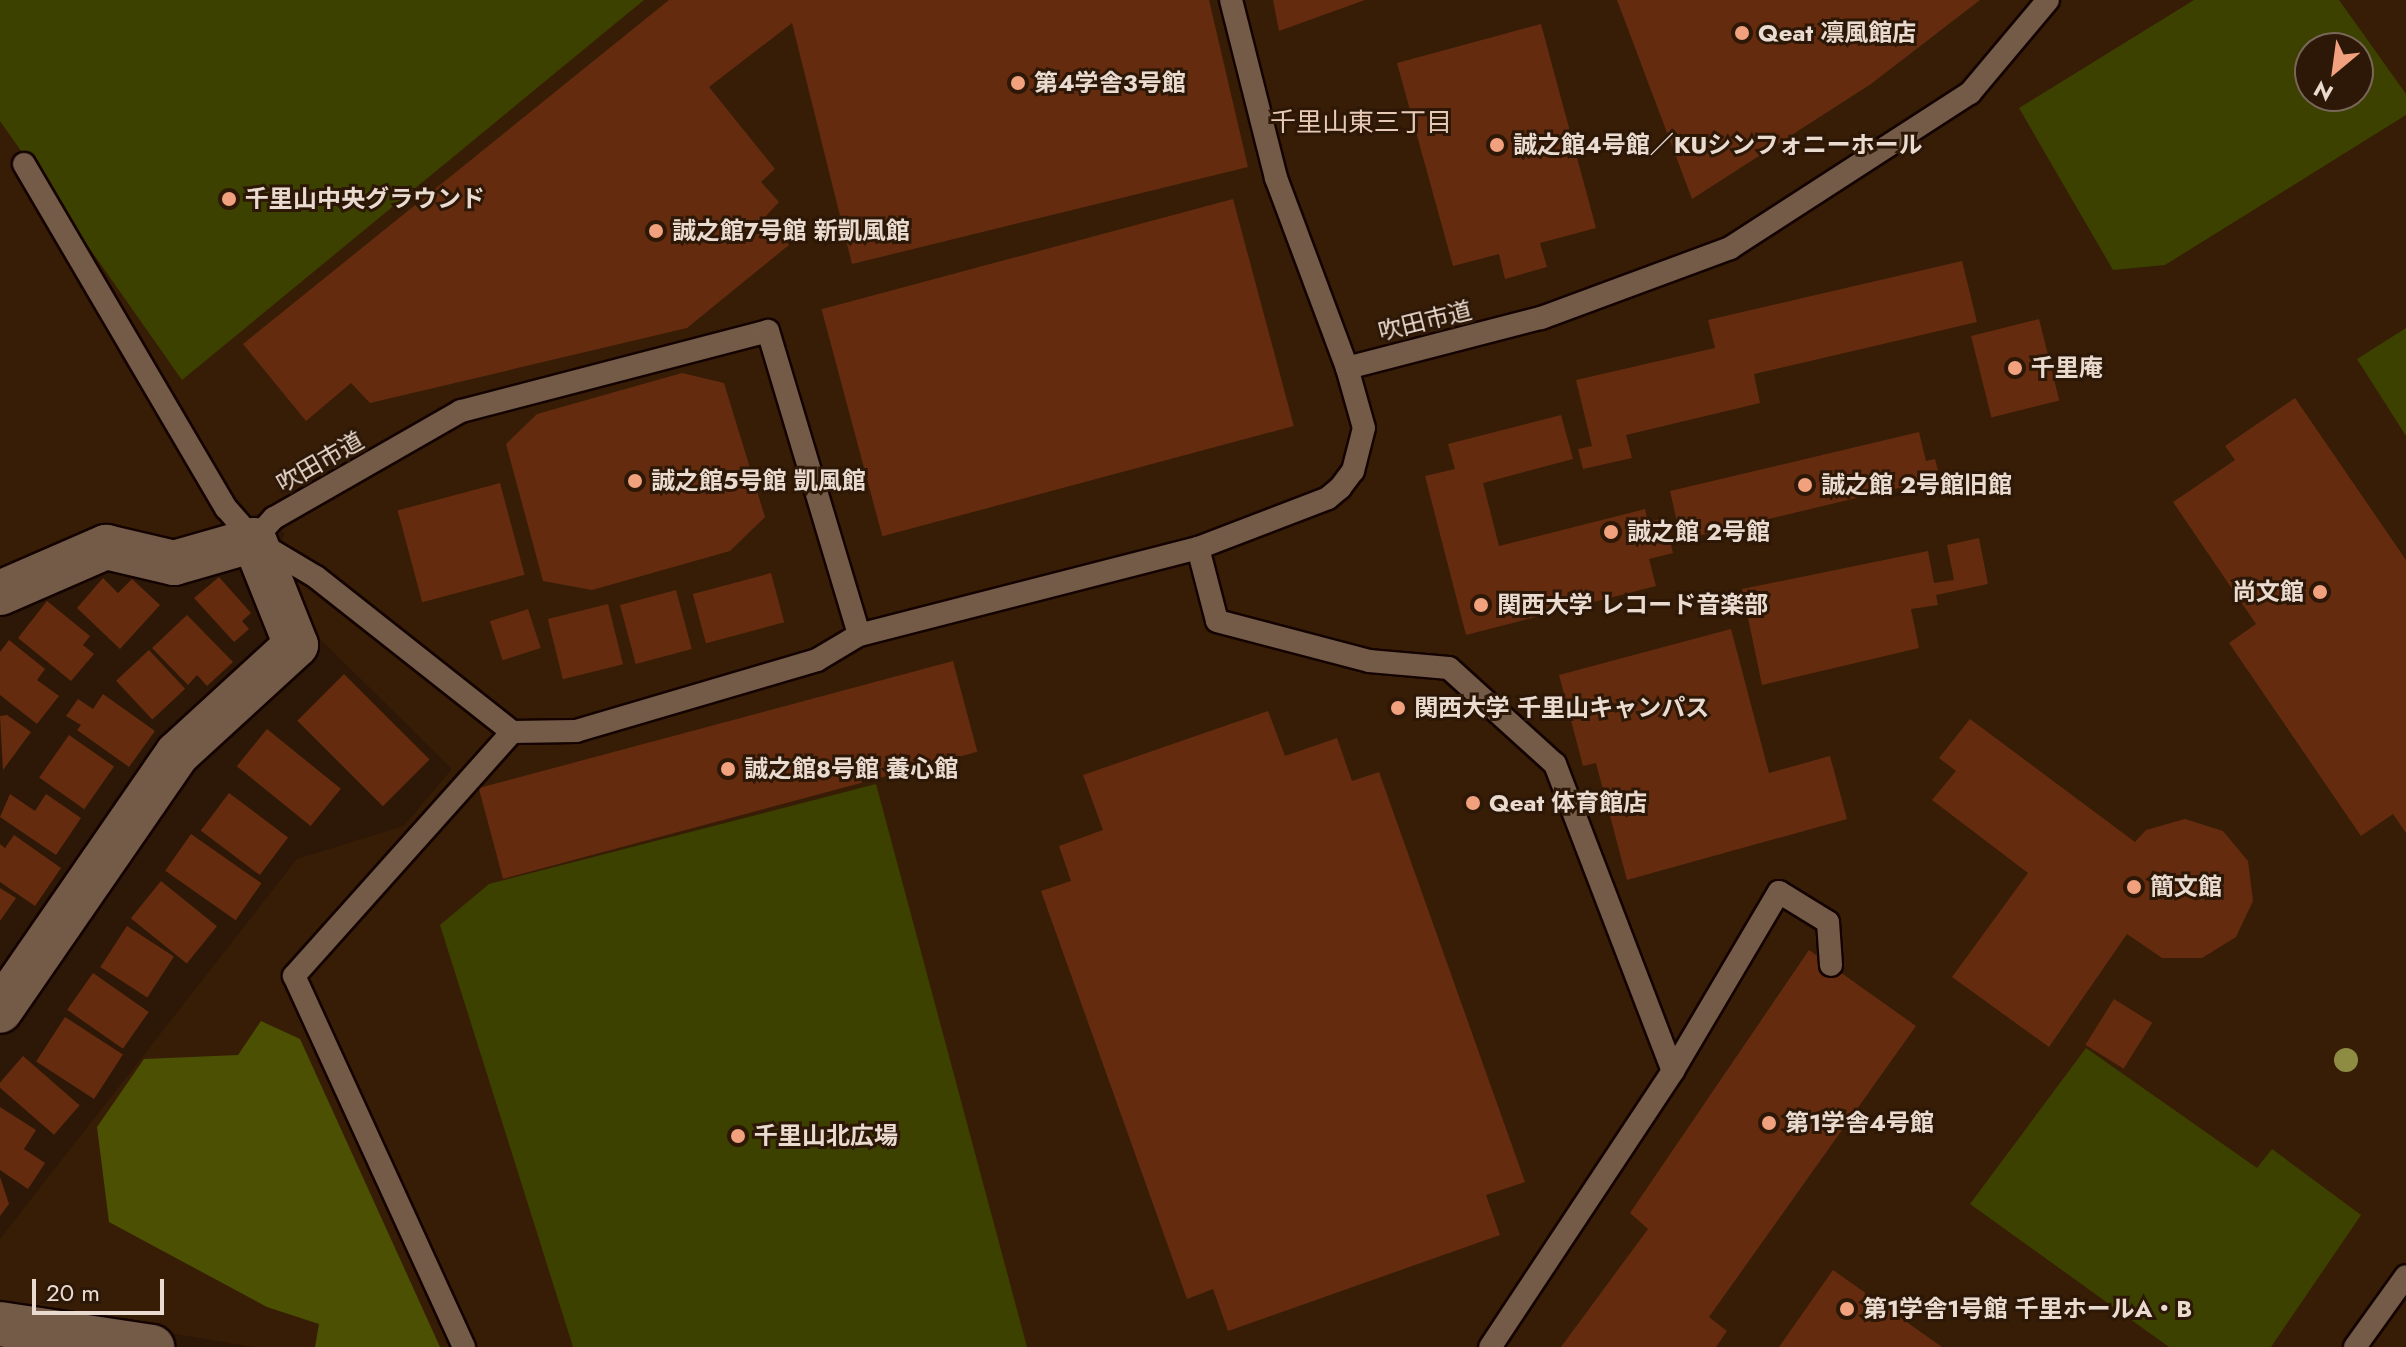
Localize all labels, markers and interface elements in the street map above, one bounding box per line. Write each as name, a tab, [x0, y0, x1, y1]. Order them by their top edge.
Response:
place label: Qeat 凛風館店	[1758, 19, 1916, 47]
marker: Qeat 凛風館店	[1733, 24, 1751, 42]
north arrow	[2294, 32, 2374, 112]
place label: 第4学舎3号館	[1034, 69, 1186, 97]
text: N	[2308, 73, 2339, 109]
marker: 第4学舎3号館	[1009, 74, 1027, 92]
district label: 千里山東三丁目	[1270, 107, 1452, 139]
place label: 誠之館4号館／KUシンフォニーホール	[1513, 131, 1923, 159]
marker: 誠之館4号館／KUシンフォニーホール	[1488, 136, 1506, 154]
place label: 千里山中央グラウンド	[245, 185, 485, 213]
marker: 千里山中央グラウンド	[220, 190, 238, 208]
place label: 誠之館7号館 新凱風館	[672, 217, 910, 245]
marker: 誠之館7号館 新凱風館	[647, 222, 665, 240]
street label: 吹田市道	[1375, 295, 1475, 347]
place label: 千里庵	[2031, 354, 2103, 382]
marker: 千里庵	[2006, 359, 2024, 377]
street label: 吹田市道	[271, 426, 369, 498]
place label: 誠之館5号館 凱風館	[651, 467, 866, 495]
place label: 誠之館 2号館旧館	[1821, 471, 2012, 499]
marker: 誠之館5号館 凱風館	[626, 472, 644, 490]
marker: 誠之館 2号館旧館	[1796, 476, 1814, 494]
place label: 誠之館 2号館	[1627, 518, 1770, 546]
marker: 誠之館 2号館	[1602, 523, 1620, 541]
place label: 尚文館	[2232, 578, 2304, 606]
marker: 尚文館	[2311, 583, 2329, 601]
place label: 関西大学 レコード音楽部	[1497, 591, 1768, 619]
marker: 関西大学 レコード音楽部	[1472, 596, 1490, 614]
place label: 関西大学 千里山キャンパス	[1414, 694, 1709, 722]
marker: 関西大学 千里山キャンパス	[1389, 699, 1407, 717]
place label: 誠之館8号館 養心館	[744, 755, 958, 783]
marker: 誠之館8号館 養心館	[719, 760, 737, 778]
place label: Qeat 体育館店	[1489, 789, 1647, 817]
marker: Qeat 体育館店	[1464, 794, 1482, 812]
place label: 簡文館	[2150, 873, 2222, 901]
marker: 簡文館	[2125, 878, 2143, 896]
place label: 第1学舎4号館	[1785, 1109, 1934, 1137]
marker: 第1学舎4号館	[1760, 1114, 1778, 1132]
place label: 千里山北広場	[754, 1122, 898, 1150]
marker: 千里山北広場	[729, 1127, 747, 1145]
scale bar	[36, 1263, 168, 1313]
text: 20 m	[46, 1275, 100, 1310]
place label: 第1学舎1号館 千里ホールA・B	[1863, 1295, 2192, 1323]
marker: 第1学舎1号館 千里ホールA・B	[1838, 1300, 1856, 1318]

